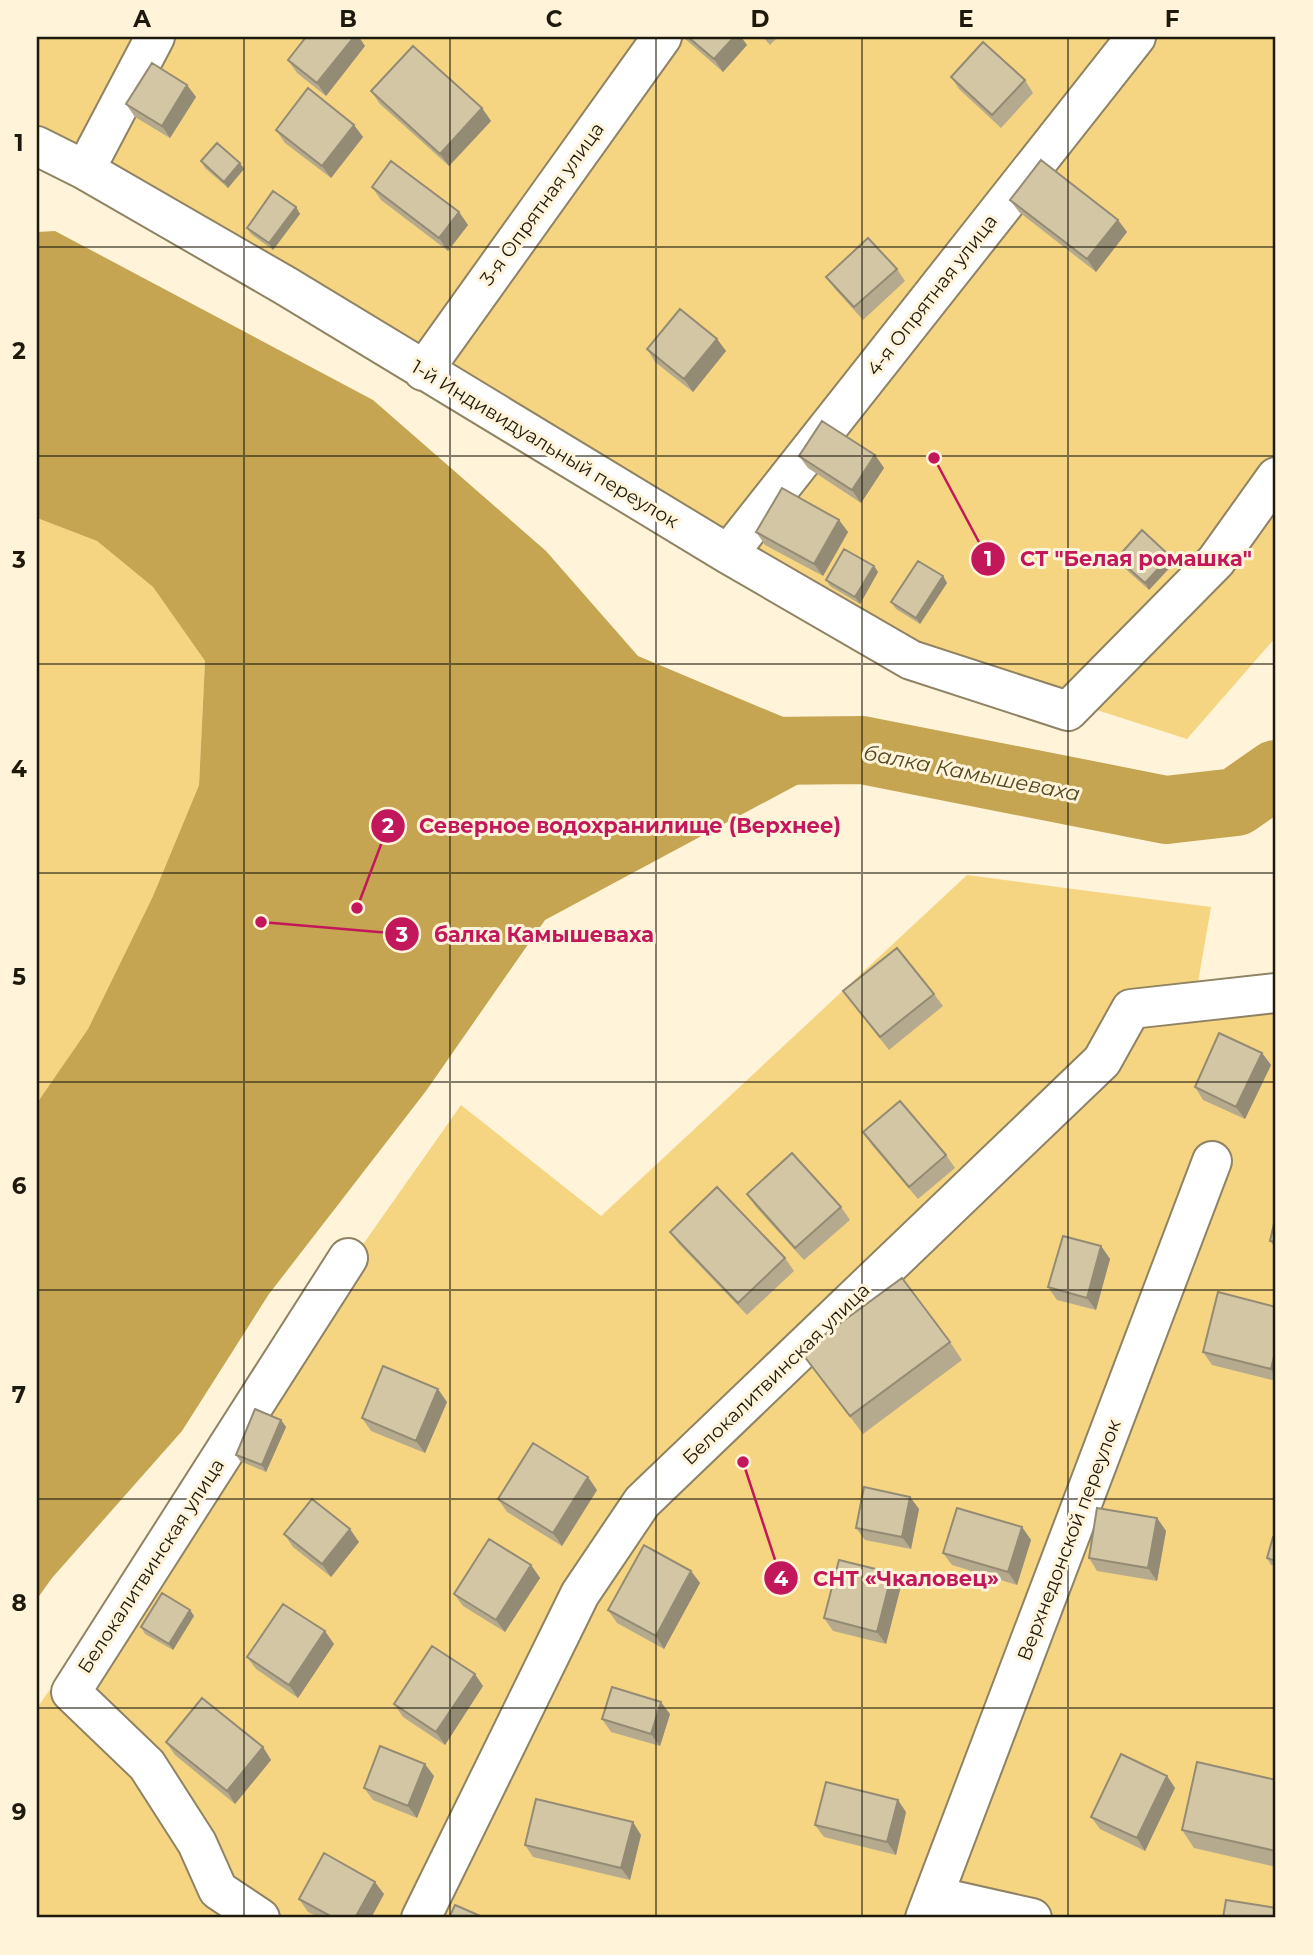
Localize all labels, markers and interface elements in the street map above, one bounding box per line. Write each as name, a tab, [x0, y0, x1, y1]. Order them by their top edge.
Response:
text: A	[132, 5, 151, 33]
text: B	[339, 5, 357, 33]
text: C	[546, 5, 563, 33]
text: D	[751, 5, 770, 33]
text: E	[958, 5, 974, 33]
text: F	[1165, 5, 1180, 33]
street label: 3-я Опрятная улица	[475, 118, 609, 290]
text: 1	[14, 129, 24, 157]
street label: 4-я Опрятная улица	[862, 210, 1002, 380]
text: 2	[12, 337, 26, 365]
street label: 1-й Индивидуальный переулок	[407, 355, 683, 533]
callout: СТ "Белая ромашка"	[971, 538, 1266, 580]
text: 3	[11, 546, 26, 574]
text: 1	[984, 546, 992, 571]
text: СТ "Белая ромашка"	[1020, 546, 1252, 571]
water label: балка Камышеваха	[862, 740, 1082, 806]
text: 4	[11, 755, 27, 783]
callout: Северное водохранилище (Верхнее)	[370, 805, 855, 847]
text: 2	[382, 813, 394, 838]
text: Северное водохранилище (Верхнее)	[419, 813, 841, 838]
callout: балка Камышеваха	[385, 913, 668, 955]
text: 3	[395, 922, 408, 947]
text: балка Камышеваха	[434, 922, 654, 947]
text: 5	[12, 963, 26, 991]
text: 6	[12, 1172, 27, 1200]
street label: Белокалитвинская улица	[678, 1278, 874, 1470]
text: 7	[12, 1381, 26, 1409]
street label: Верхнедонской переулок	[1012, 1416, 1126, 1664]
street label: Белокалитвинская улица	[73, 1454, 229, 1678]
callout: СНТ «Чкаловец»	[764, 1557, 1013, 1599]
text: 4	[774, 1566, 789, 1591]
text: СНТ «Чкаловец»	[813, 1566, 999, 1591]
text: 8	[11, 1589, 27, 1617]
text: 9	[12, 1798, 26, 1826]

